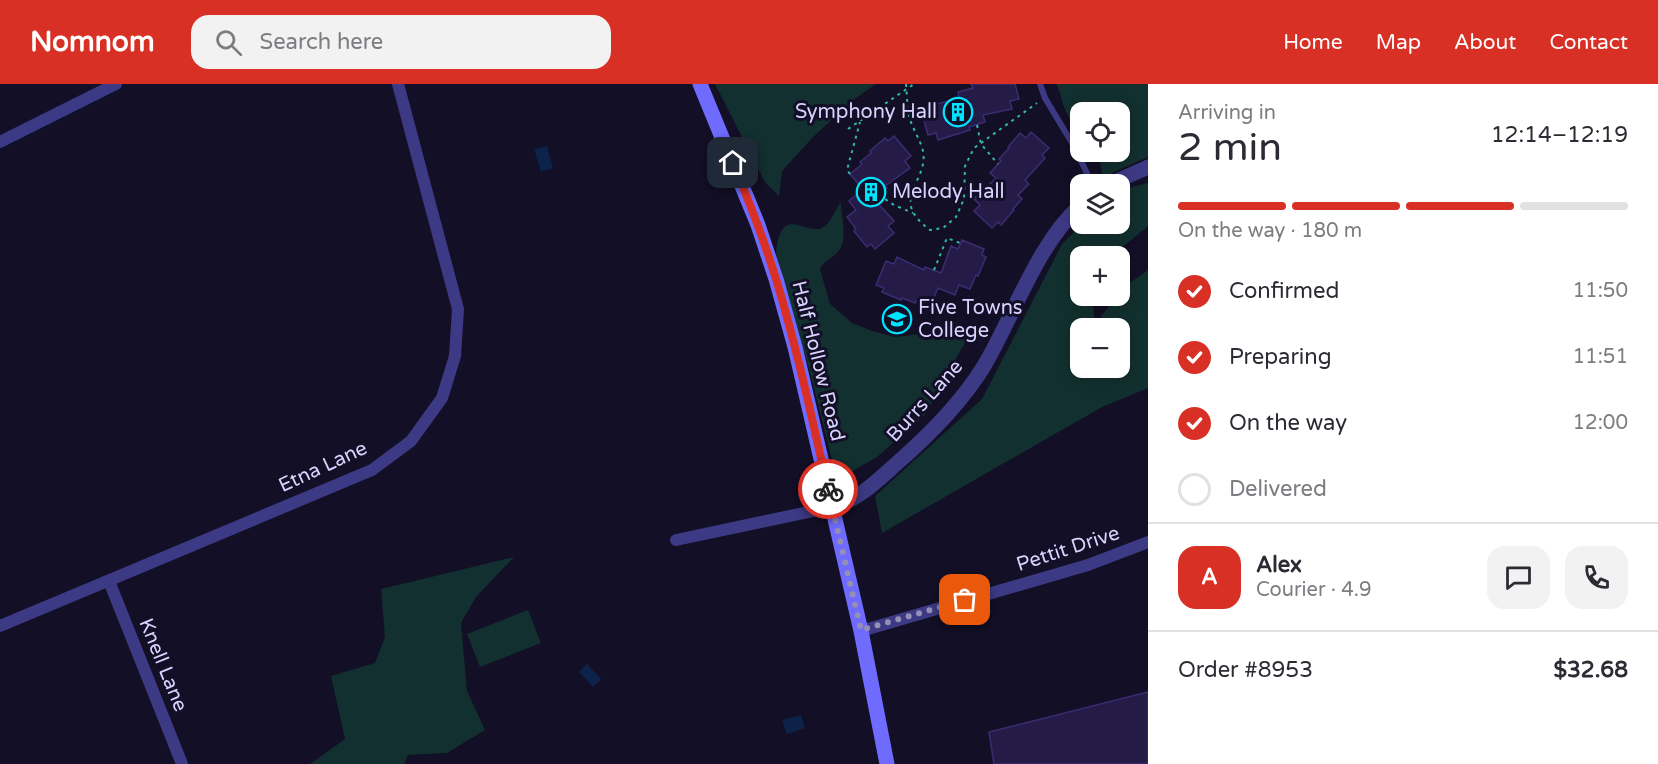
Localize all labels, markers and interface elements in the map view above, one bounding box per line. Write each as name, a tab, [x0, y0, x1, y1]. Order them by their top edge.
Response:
search box	[191, 15, 611, 69]
text: Nomnom	[30, 25, 155, 59]
icon: search	[212, 26, 245, 59]
text: Search here	[260, 29, 383, 55]
text: Home	[1283, 30, 1343, 55]
text: Map	[1376, 30, 1421, 55]
text: About	[1454, 30, 1516, 55]
text: Contact	[1549, 30, 1628, 55]
building icon: Symphony Hall	[942, 96, 974, 128]
place label: Symphony Hall	[795, 100, 937, 124]
text: Arriving in	[1178, 101, 1276, 125]
map controls	[1070, 102, 1130, 378]
button: locate	[1070, 102, 1130, 162]
text: 12:14–12:19	[1491, 122, 1628, 148]
text: 2 min	[1178, 124, 1282, 171]
pin	[707, 137, 758, 188]
icon: home	[716, 146, 749, 179]
button: layers	[1070, 174, 1130, 234]
building icon: Melody Hall	[855, 176, 887, 208]
place label: Melody Hall	[892, 180, 1004, 204]
text: On the way · 180 m	[1178, 219, 1362, 243]
button: +	[1070, 246, 1130, 306]
icon: check	[1178, 275, 1211, 308]
street label: Half Hollow Road	[786, 278, 850, 444]
text: Confirmed	[1229, 278, 1339, 304]
text: 11:50	[1573, 279, 1628, 303]
place label: Five Towns College	[918, 296, 1022, 343]
school or university icon: Five Towns College	[881, 303, 913, 335]
button: −	[1070, 318, 1130, 378]
icon: check	[1178, 341, 1211, 374]
text: Preparing	[1229, 344, 1332, 370]
text: 11:51	[1573, 345, 1628, 369]
street label: Burrs Lane	[882, 355, 968, 447]
icon: check	[1178, 407, 1211, 440]
text: On the way	[1229, 410, 1347, 436]
text: 12:00	[1573, 411, 1628, 435]
street label: Etna Lane	[275, 436, 371, 498]
courier	[798, 459, 858, 519]
icon: bike	[812, 473, 845, 506]
text: Delivered	[1229, 476, 1327, 502]
street label: Pettit Drive	[1013, 521, 1123, 577]
button: chat	[1487, 546, 1550, 609]
button: phone	[1565, 546, 1628, 609]
text: Alex	[1256, 552, 1302, 578]
text: A	[1201, 564, 1218, 590]
pin	[939, 574, 990, 625]
text: Courier · 4.9	[1256, 578, 1371, 602]
icon: bag	[948, 583, 981, 616]
street label: Knell Lane	[133, 615, 193, 715]
text: Order #8953	[1178, 657, 1313, 683]
text: $32.68	[1553, 657, 1628, 683]

